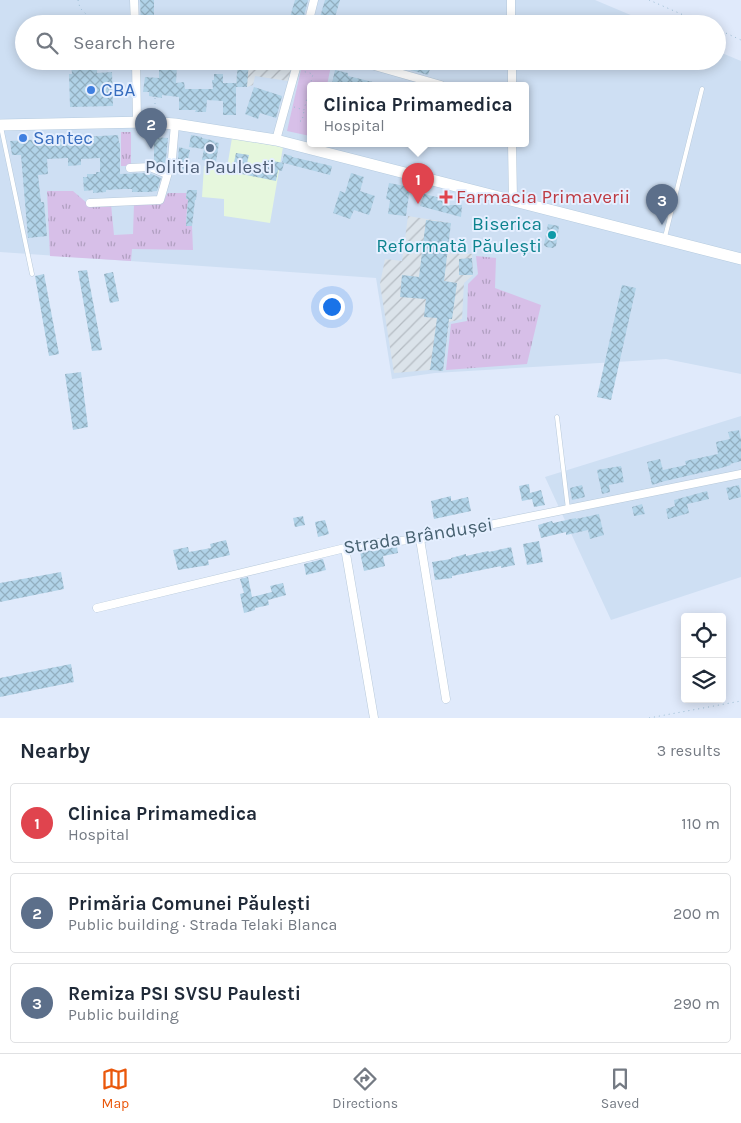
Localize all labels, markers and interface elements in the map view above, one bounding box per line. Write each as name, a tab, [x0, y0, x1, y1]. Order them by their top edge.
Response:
search box	[15, 15, 726, 70]
icon: search	[33, 29, 61, 57]
text: Search here	[73, 32, 175, 54]
place label: CBA	[101, 79, 135, 101]
popup	[307, 82, 529, 147]
marker: CBA	[85, 84, 97, 96]
text: Clinica Primamedica	[323, 94, 513, 116]
pin: 2	[135, 108, 167, 149]
text: Hospital	[323, 116, 385, 135]
place label: Santec	[33, 127, 93, 149]
marker: Santec	[17, 132, 29, 144]
marker: Politia Paulesti	[204, 142, 216, 154]
place label: Politia Paulesti	[145, 156, 275, 178]
pin: 1	[402, 163, 434, 204]
pin: 3	[646, 184, 678, 225]
place label: Farmacia Primaverii	[456, 186, 630, 208]
marker: Farmacia Primaverii	[440, 191, 452, 203]
place label: Biserica Reformată Păulești	[376, 213, 542, 257]
marker: Biserica Reformată Păulești	[546, 229, 558, 241]
your location	[319, 294, 345, 320]
street label: Strada Brândușei	[342, 513, 494, 559]
map controls	[681, 613, 726, 703]
button: locate	[681, 613, 726, 658]
button: layers	[681, 658, 726, 703]
text: Nearby	[20, 739, 90, 763]
text: 3 results	[657, 741, 721, 760]
text: Clinica Primamedica	[68, 803, 257, 825]
text: 1	[34, 814, 40, 833]
text: 110 m	[681, 814, 720, 833]
text: Hospital	[68, 825, 129, 844]
text: Primăria Comunei Păulești	[68, 893, 311, 915]
text: 2	[32, 904, 42, 923]
text: 200 m	[673, 904, 720, 923]
text: Public building · Strada Telaki Blanca	[68, 915, 337, 934]
text: Remiza PSI SVSU Paulesti	[68, 983, 301, 1005]
text: 3	[32, 994, 42, 1013]
text: 290 m	[673, 994, 720, 1013]
text: Public building	[68, 1005, 179, 1024]
tab: Map	[101, 1065, 129, 1112]
tab: Directions	[332, 1065, 398, 1112]
tab: Saved	[601, 1065, 640, 1112]

